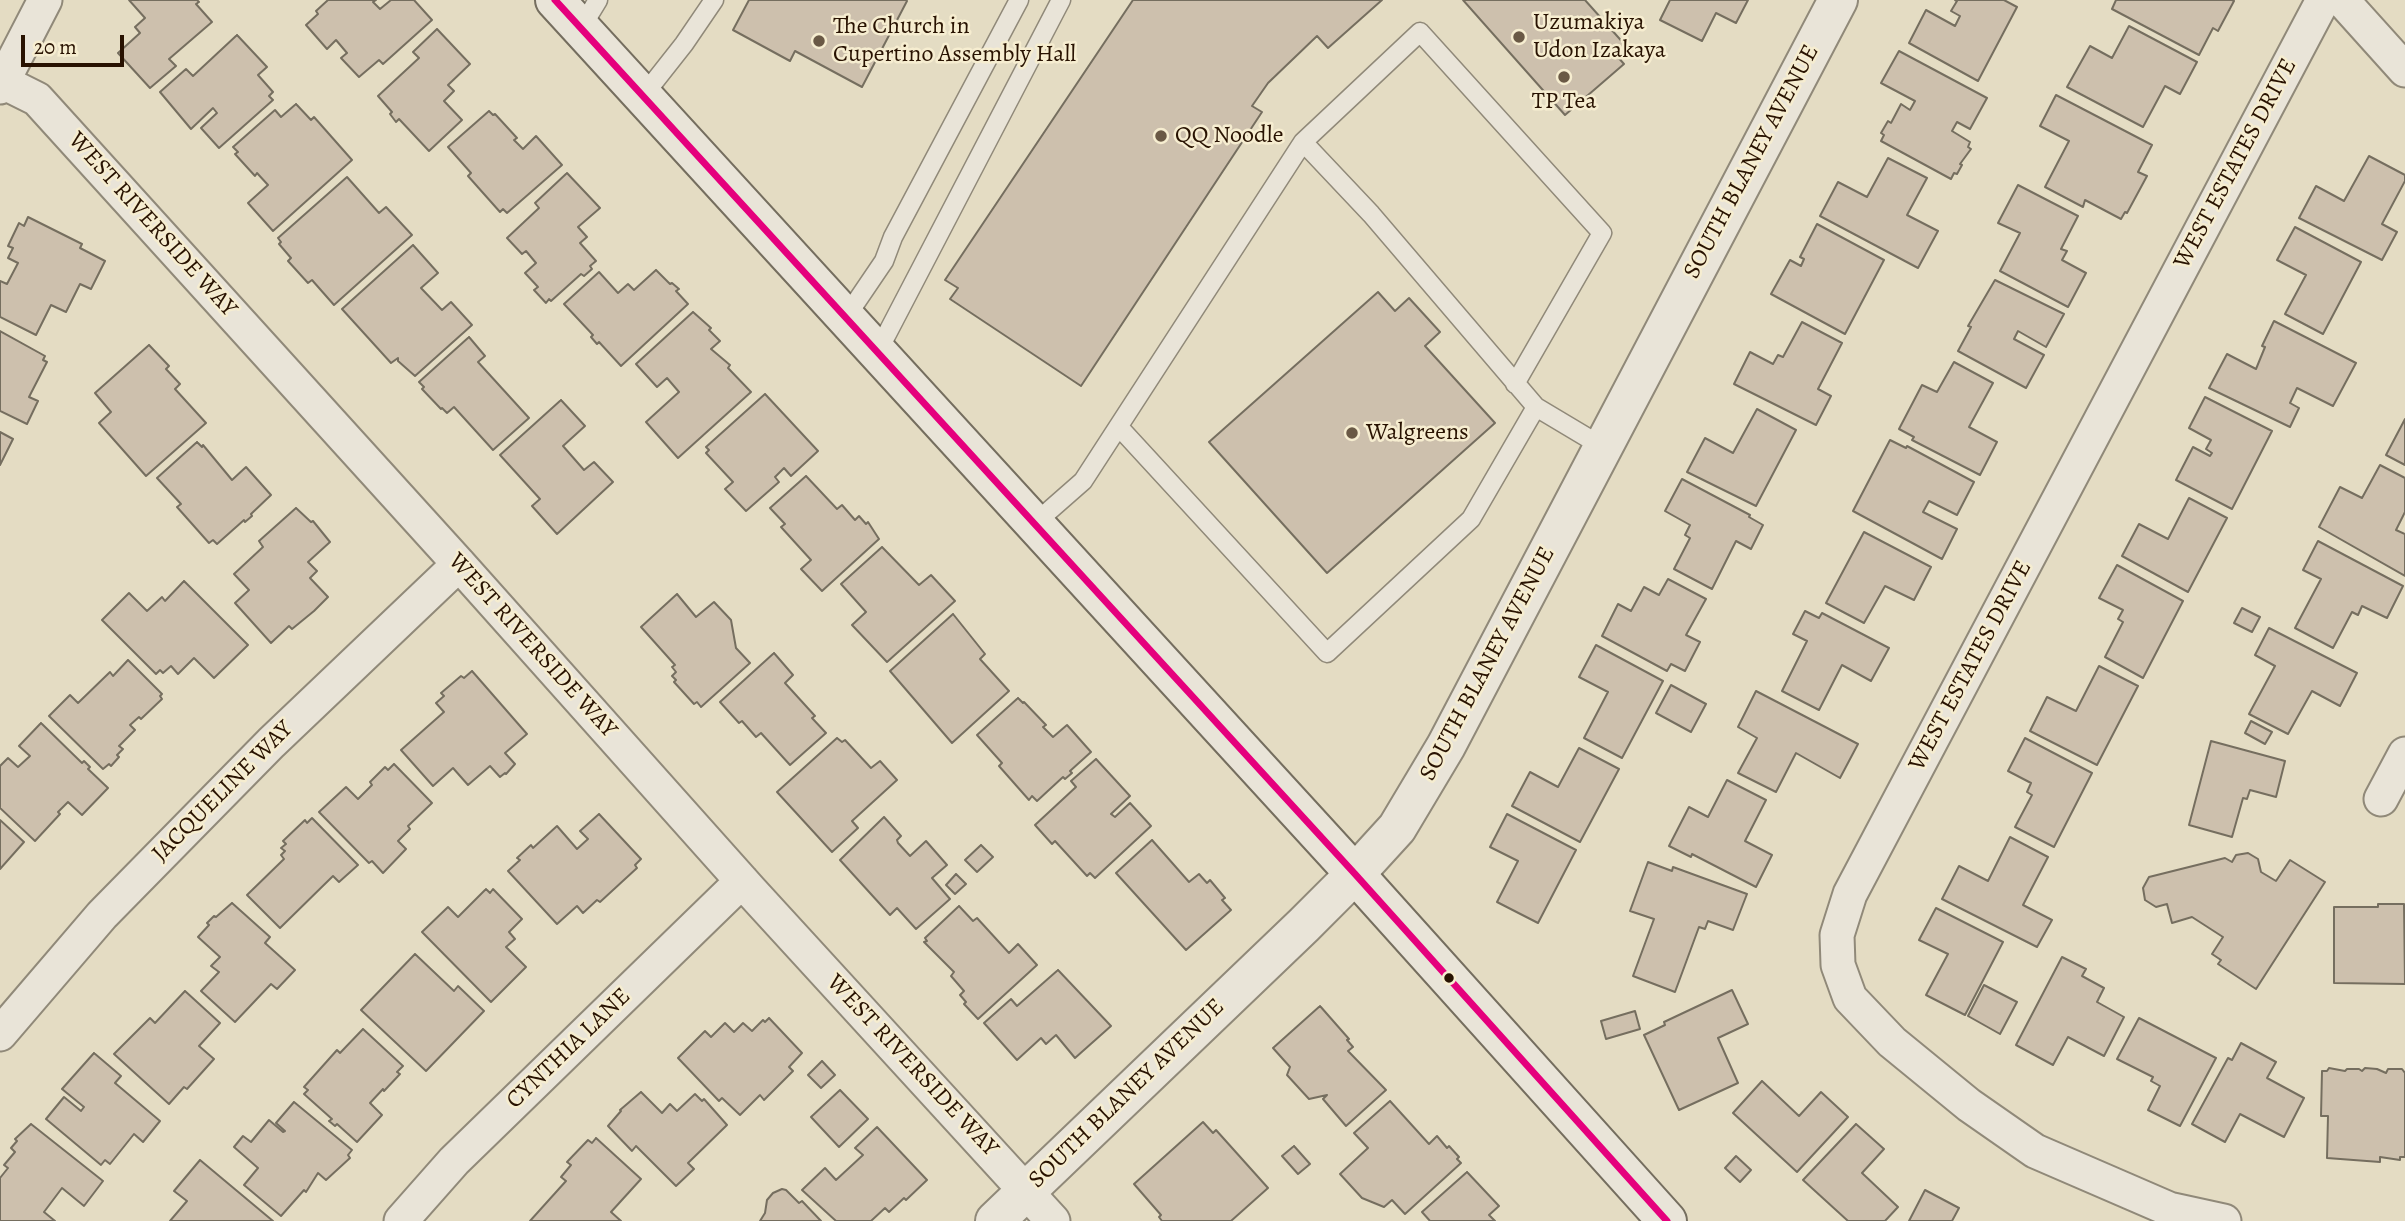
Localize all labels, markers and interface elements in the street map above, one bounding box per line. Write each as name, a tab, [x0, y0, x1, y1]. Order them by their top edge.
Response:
place label: Uzumakiya Udon Izakaya	[1533, 9, 1666, 65]
place label: The Church in Cupertino Assembly Hall	[833, 13, 1076, 69]
scale bar	[24, 21, 128, 65]
marker: Uzumakiya Udon Izakaya	[1511, 29, 1527, 45]
text: 20 m	[34, 33, 77, 61]
marker: The Church in Cupertino Assembly Hall	[811, 33, 827, 49]
street label: SOUTH BLANEY AVENUE	[1678, 40, 1826, 284]
street label: WEST ESTATES DRIVE	[2168, 54, 2304, 274]
marker: TP Tea	[1556, 69, 1572, 85]
place label: TP Tea	[1532, 88, 1596, 116]
place label: QQ Noodle	[1175, 122, 1283, 150]
street label: WEST RIVERSIDE WAY	[62, 127, 242, 323]
marker: QQ Noodle	[1153, 128, 1169, 144]
place label: Walgreens	[1366, 419, 1469, 447]
marker: Walgreens	[1344, 425, 1360, 441]
street label: SOUTH BLANEY AVENUE	[1414, 542, 1562, 786]
street label: WEST RIVERSIDE WAY	[442, 548, 622, 744]
street label: WEST ESTATES DRIVE	[1903, 556, 2039, 776]
street label: JACQUELINE WAY	[147, 716, 299, 868]
street label: WEST RIVERSIDE WAY	[820, 969, 1004, 1163]
unlabelled marker	[1442, 971, 1456, 985]
street label: CYNTHIA LANE	[501, 983, 637, 1115]
street label: SOUTH BLANEY AVENUE	[1023, 993, 1231, 1195]

